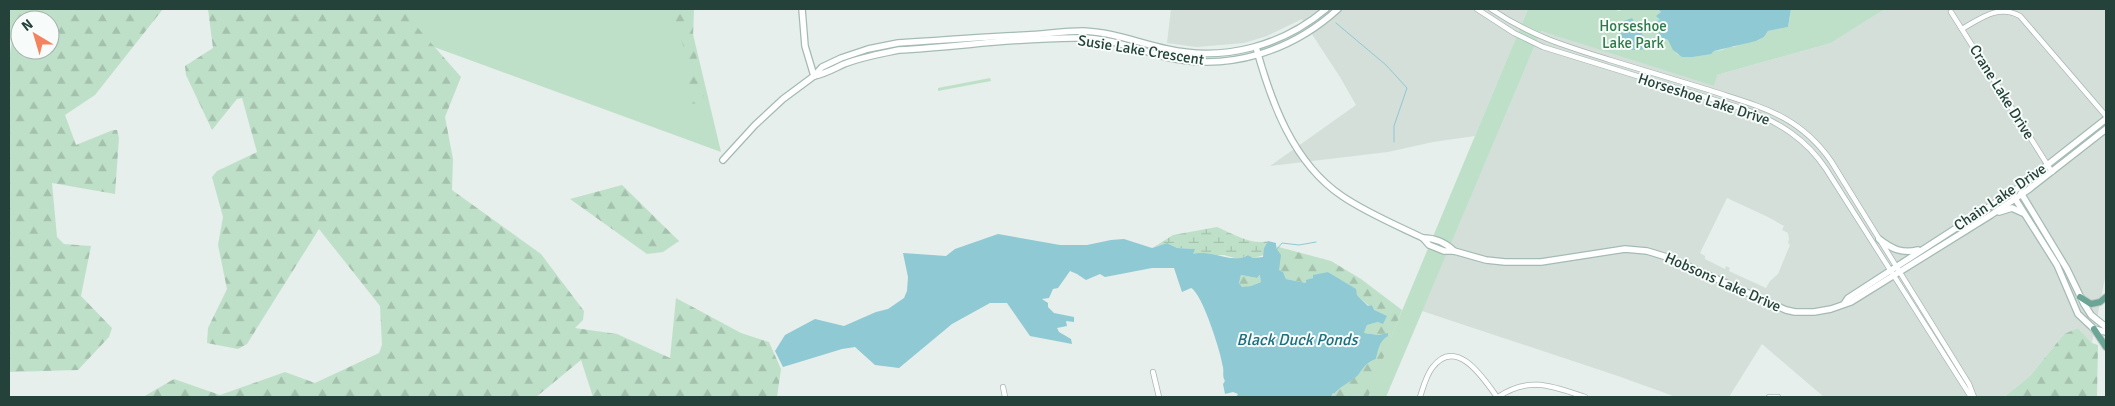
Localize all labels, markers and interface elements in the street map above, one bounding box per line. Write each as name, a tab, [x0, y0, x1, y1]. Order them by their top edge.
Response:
north arrow	[10, 10, 60, 60]
text: N	[18, 15, 36, 35]
park label: Horseshoe Lake Park	[1599, 17, 1667, 52]
street label: Susie Lake Crescent	[1077, 31, 1205, 69]
street label: Crane Lake Drive	[1966, 41, 2038, 143]
street label: Horseshoe Lake Drive	[1636, 69, 1772, 129]
street label: Chain Lake Drive	[1950, 160, 2050, 234]
street label: Hobsons Lake Drive	[1662, 248, 1784, 316]
water label: Black Duck Ponds	[1237, 330, 1359, 350]

